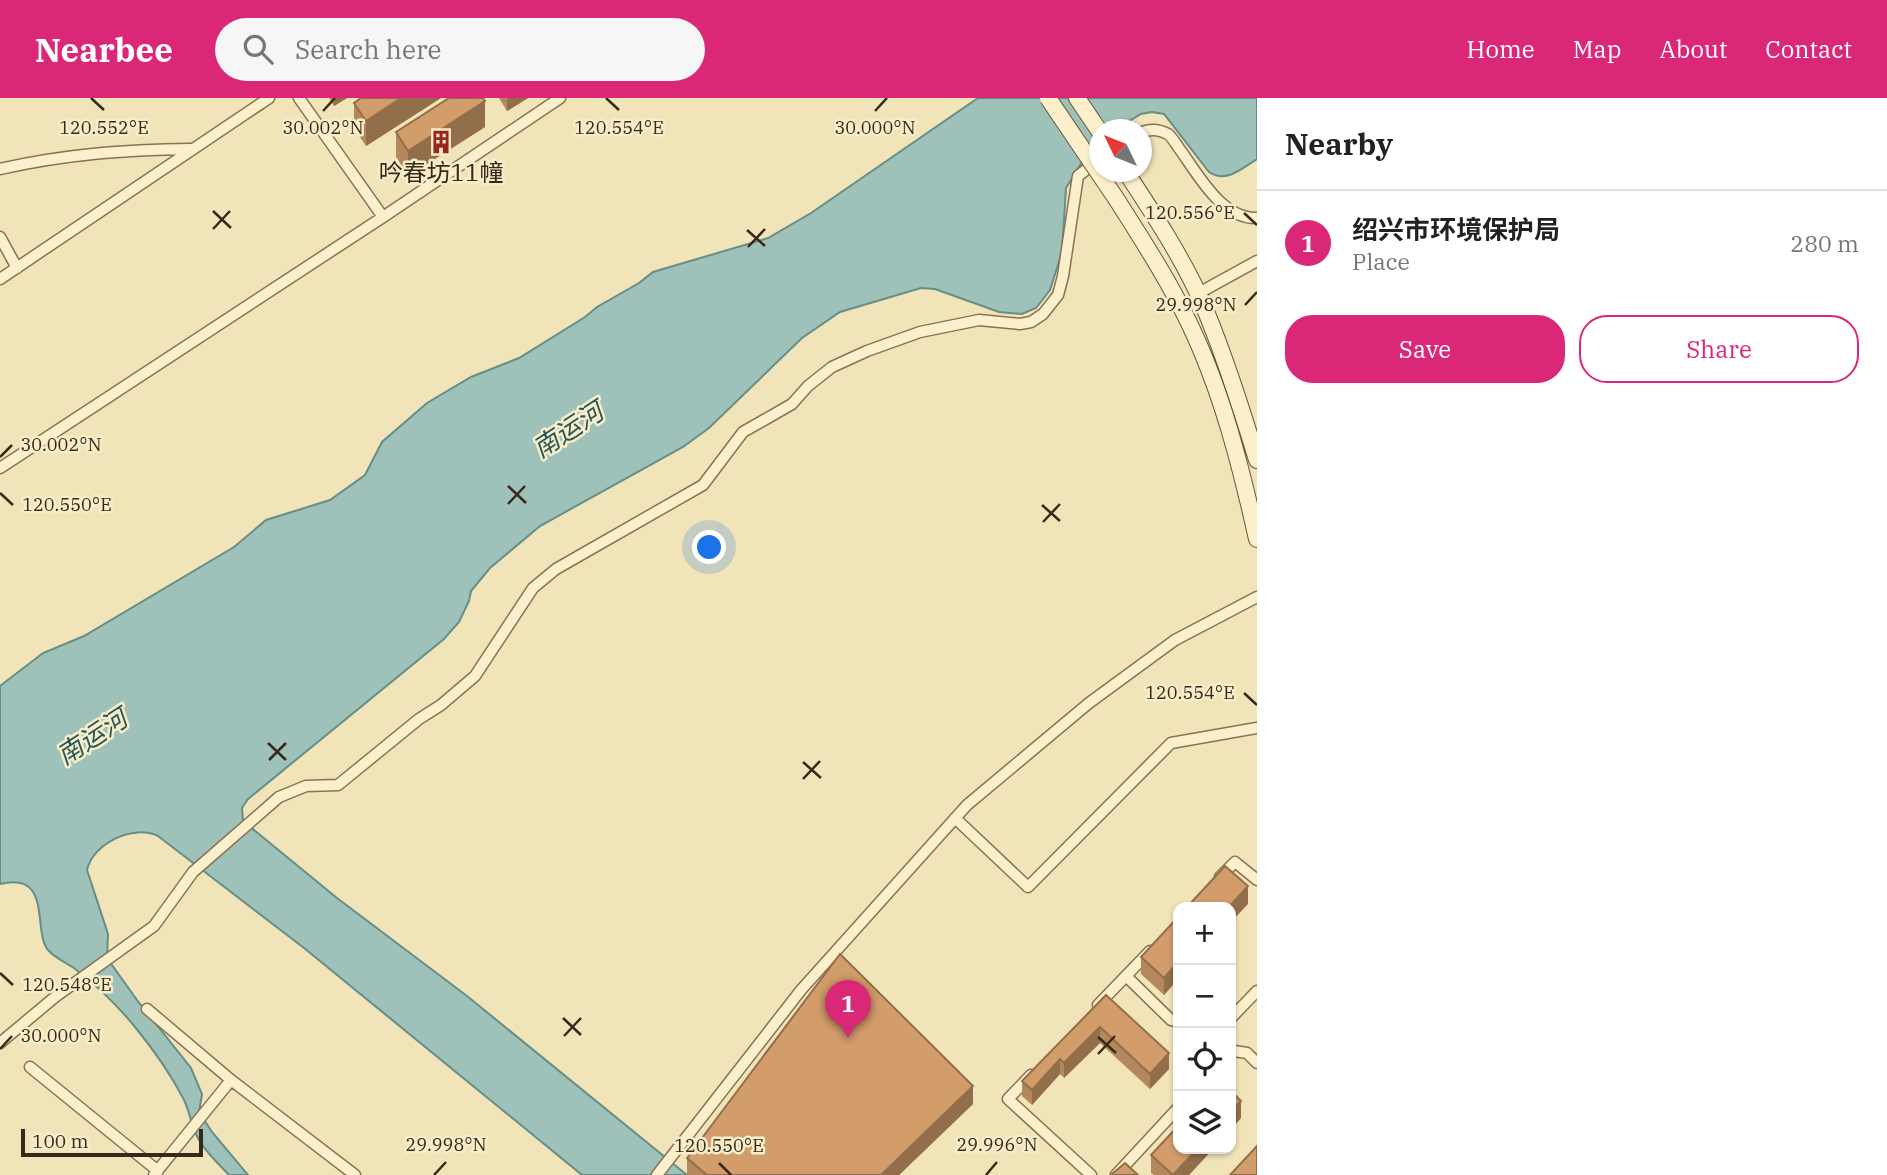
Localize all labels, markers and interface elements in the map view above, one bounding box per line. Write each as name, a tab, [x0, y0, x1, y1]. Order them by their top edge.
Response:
search box	[215, 18, 705, 81]
text: Nearbee	[35, 28, 173, 71]
icon: search	[239, 30, 277, 68]
text: Search here	[295, 32, 441, 66]
text: Home	[1467, 33, 1535, 65]
text: Map	[1573, 33, 1621, 65]
text: About	[1659, 33, 1727, 65]
text: Contact	[1765, 33, 1852, 65]
text: 120.552°E	[59, 116, 149, 139]
text: 30.002°N	[282, 116, 364, 139]
text: 120.554°E	[574, 116, 664, 139]
text: 30.000°N	[834, 116, 916, 139]
north arrow	[1089, 119, 1152, 182]
text: Nearby	[1285, 124, 1393, 163]
building icon: 吟春坊11幢	[427, 128, 455, 156]
place label: 吟春坊11幢	[379, 156, 503, 188]
text: 120.556°E	[1145, 201, 1235, 224]
text: 绍兴市环境保护局	[1352, 212, 1560, 246]
text: 1	[1301, 228, 1315, 258]
text: 280 m	[1790, 228, 1859, 258]
text: Place	[1352, 246, 1410, 276]
text: 29.998°N	[1155, 293, 1237, 316]
button: Save	[1285, 315, 1565, 383]
button: Share	[1579, 315, 1859, 383]
water label: 南运河	[525, 391, 614, 465]
text: 30.002°N	[20, 433, 102, 456]
text: 120.550°E	[22, 493, 112, 516]
your location	[692, 530, 726, 564]
text: 120.554°E	[1145, 681, 1235, 704]
water label: 南运河	[49, 698, 138, 772]
map controls	[1173, 902, 1236, 1154]
button: +	[1173, 902, 1236, 965]
button: −	[1173, 965, 1236, 1028]
text: 120.548°E	[22, 973, 112, 996]
pin: 1	[825, 980, 871, 1038]
text: 30.000°N	[20, 1024, 102, 1047]
button: locate	[1173, 1028, 1236, 1091]
button: layers	[1173, 1091, 1236, 1154]
scale bar	[21, 1126, 203, 1158]
text: 100 m	[32, 1129, 89, 1153]
text: 29.998°N	[405, 1133, 487, 1156]
text: 29.996°N	[956, 1133, 1038, 1156]
text: 120.550°E	[674, 1134, 764, 1157]

